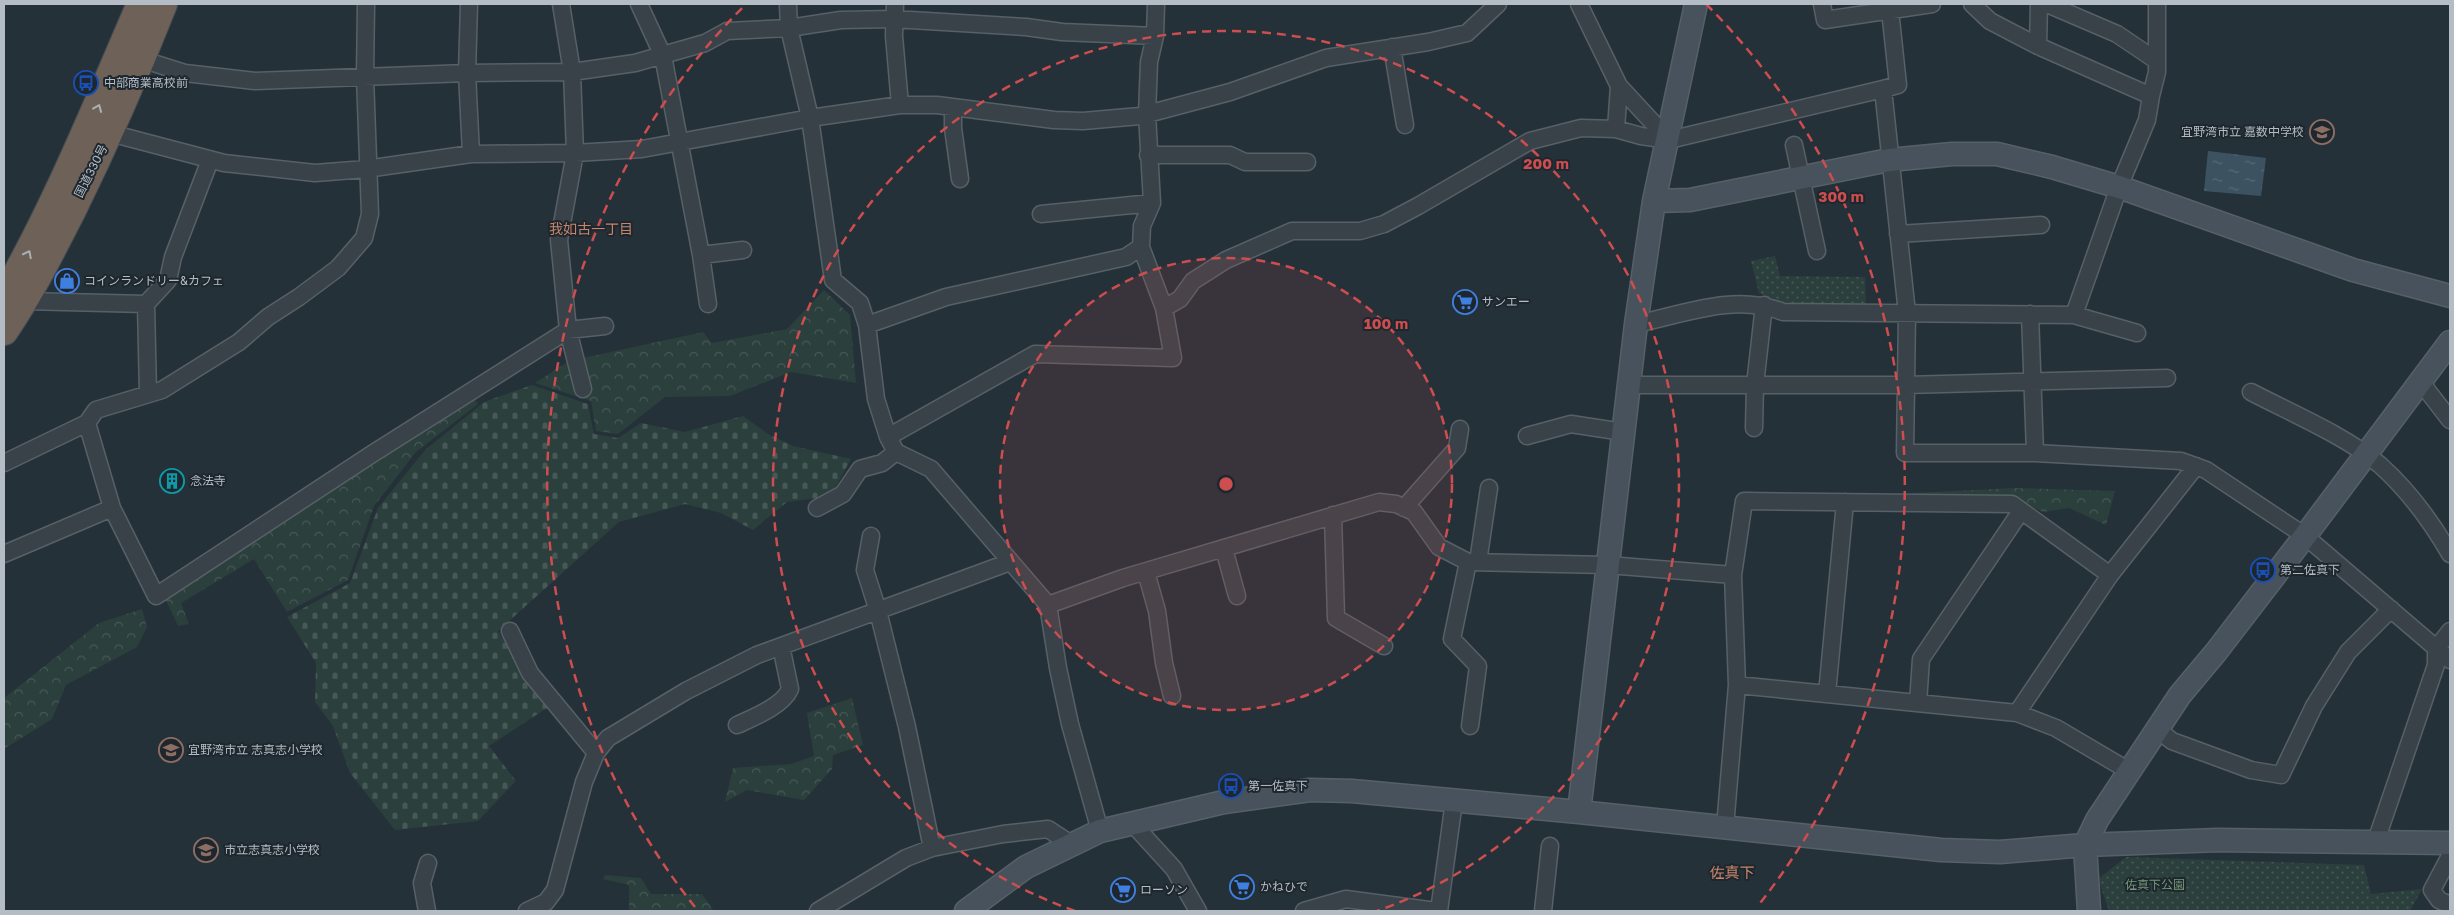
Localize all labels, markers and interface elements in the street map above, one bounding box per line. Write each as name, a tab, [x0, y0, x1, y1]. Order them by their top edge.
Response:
bus stop icon: 中部商業高校前	[73, 70, 99, 96]
place label: 中部商業高校前	[104, 75, 188, 90]
one-way arrow	[91, 104, 102, 113]
school or university icon: 宜野湾市立 嘉数中学校	[2309, 119, 2335, 145]
place label: 宜野湾市立 嘉数中学校	[2181, 124, 2304, 139]
street label: 国道330号	[71, 142, 110, 200]
text: 200 m	[1523, 154, 1569, 172]
text: 300 m	[1818, 187, 1864, 205]
district label: 我如古一丁目	[549, 220, 633, 237]
one-way arrow	[22, 251, 32, 260]
shop icon: コインランドリー&カフェ	[54, 268, 80, 294]
place label: コインランドリー&カフェ	[84, 273, 224, 288]
supermarket icon: サンエー	[1452, 289, 1478, 315]
place label: サンエー	[1482, 294, 1530, 309]
text: 100 m	[1364, 314, 1408, 332]
building icon: 念法寺	[159, 468, 185, 494]
place label: 念法寺	[190, 473, 226, 488]
centre of rings	[1217, 475, 1235, 493]
bus stop icon: 第二佐真下	[2250, 557, 2276, 583]
place label: 第二佐真下	[2280, 562, 2340, 577]
school or university icon: 宜野湾市立 志真志小学校	[158, 737, 184, 763]
place label: 宜野湾市立 志真志小学校	[188, 742, 323, 757]
bus stop icon: 第一佐真下	[1218, 773, 1244, 799]
place label: 第一佐真下	[1248, 778, 1308, 793]
school or university icon: 市立志真志小学校	[193, 837, 219, 863]
place label: 市立志真志小学校	[224, 842, 320, 857]
district label: 佐真下	[1709, 863, 1755, 881]
supermarket icon: かねひで	[1229, 874, 1255, 900]
supermarket icon: ローソン	[1110, 877, 1136, 903]
park label: 佐真下公園	[2125, 877, 2185, 892]
place label: かねひで	[1260, 879, 1308, 894]
place label: ローソン	[1140, 882, 1188, 897]

